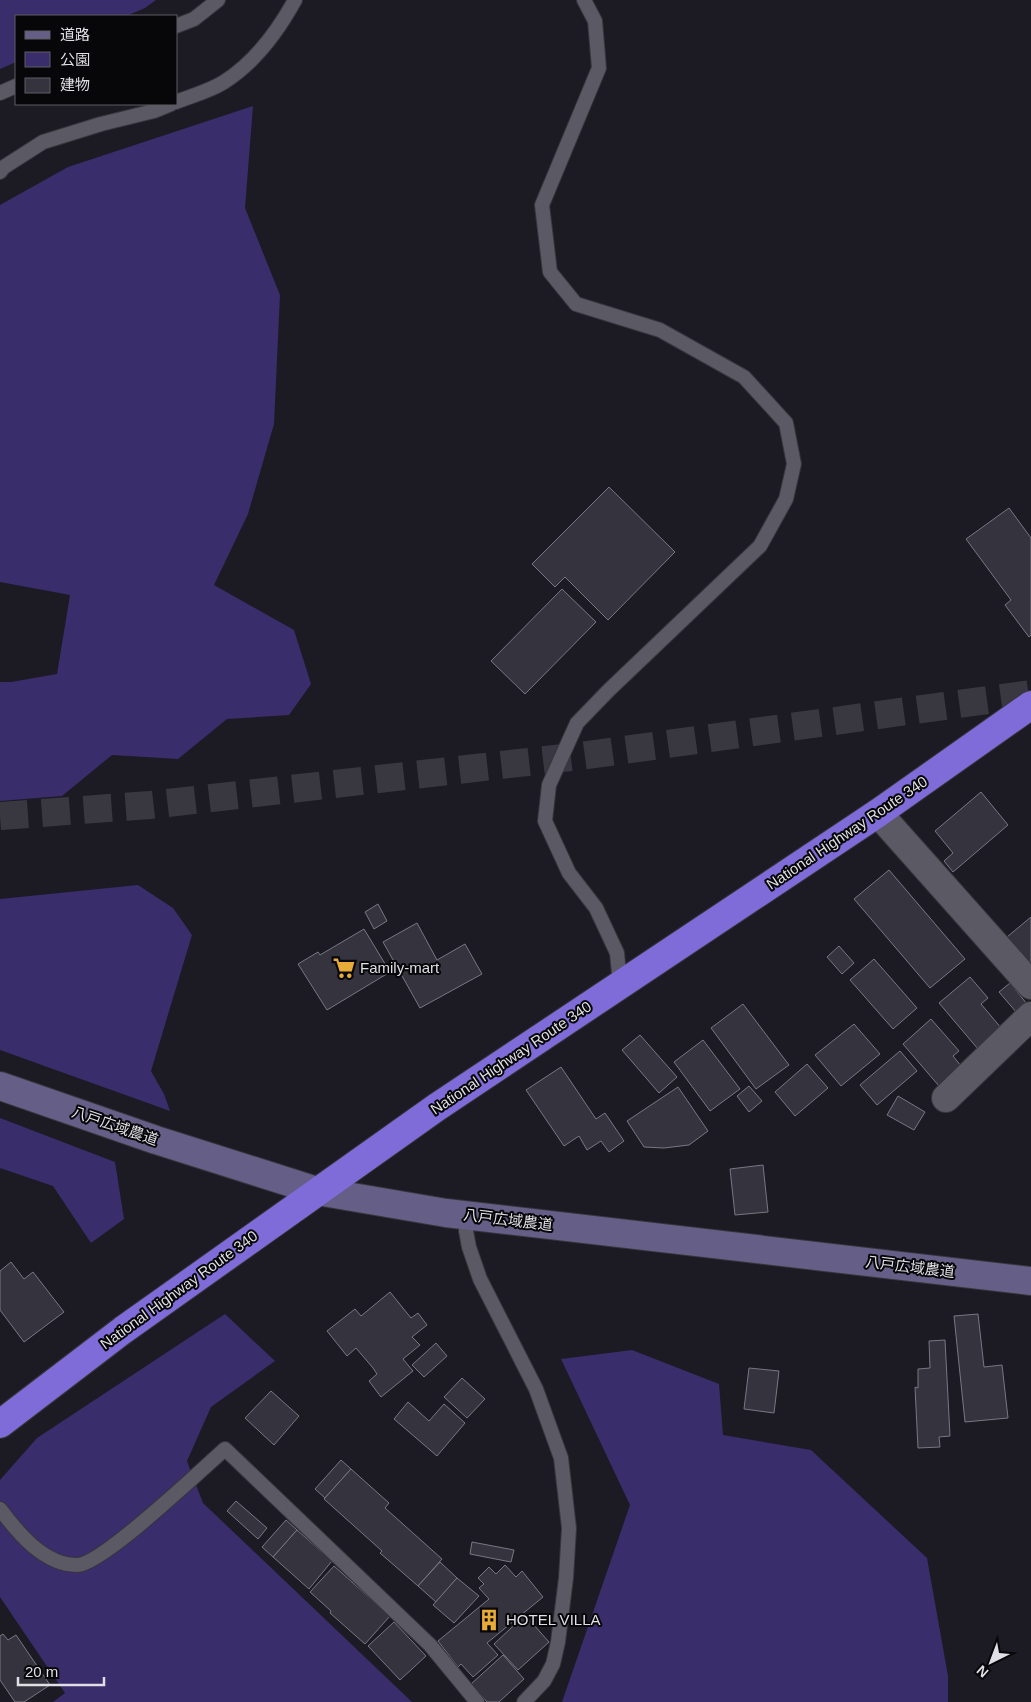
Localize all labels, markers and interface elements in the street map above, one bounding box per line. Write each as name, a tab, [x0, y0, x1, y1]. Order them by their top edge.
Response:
legend	[15, 15, 178, 105]
text: 道路	[60, 26, 90, 43]
text: 公園	[60, 51, 90, 68]
text: 建物	[60, 76, 90, 93]
street label: National Highway Route 340	[763, 772, 930, 893]
supermarket icon: Family-mart	[331, 955, 357, 981]
place label: Family-mart	[360, 959, 440, 976]
street label: National Highway Route 340	[427, 997, 594, 1118]
street label: 八戸広域農道	[70, 1103, 160, 1148]
street label: 八戸広域農道	[462, 1206, 554, 1233]
street label: National Highway Route 340	[97, 1227, 261, 1352]
street label: 八戸広域農道	[864, 1253, 956, 1280]
building icon: HOTEL VILLA	[476, 1607, 502, 1633]
place label: HOTEL VILLA	[506, 1611, 600, 1628]
north arrow	[966, 1637, 1016, 1687]
scale bar	[18, 1654, 104, 1686]
text: N	[973, 1662, 991, 1681]
text: 20 m	[25, 1663, 58, 1680]

